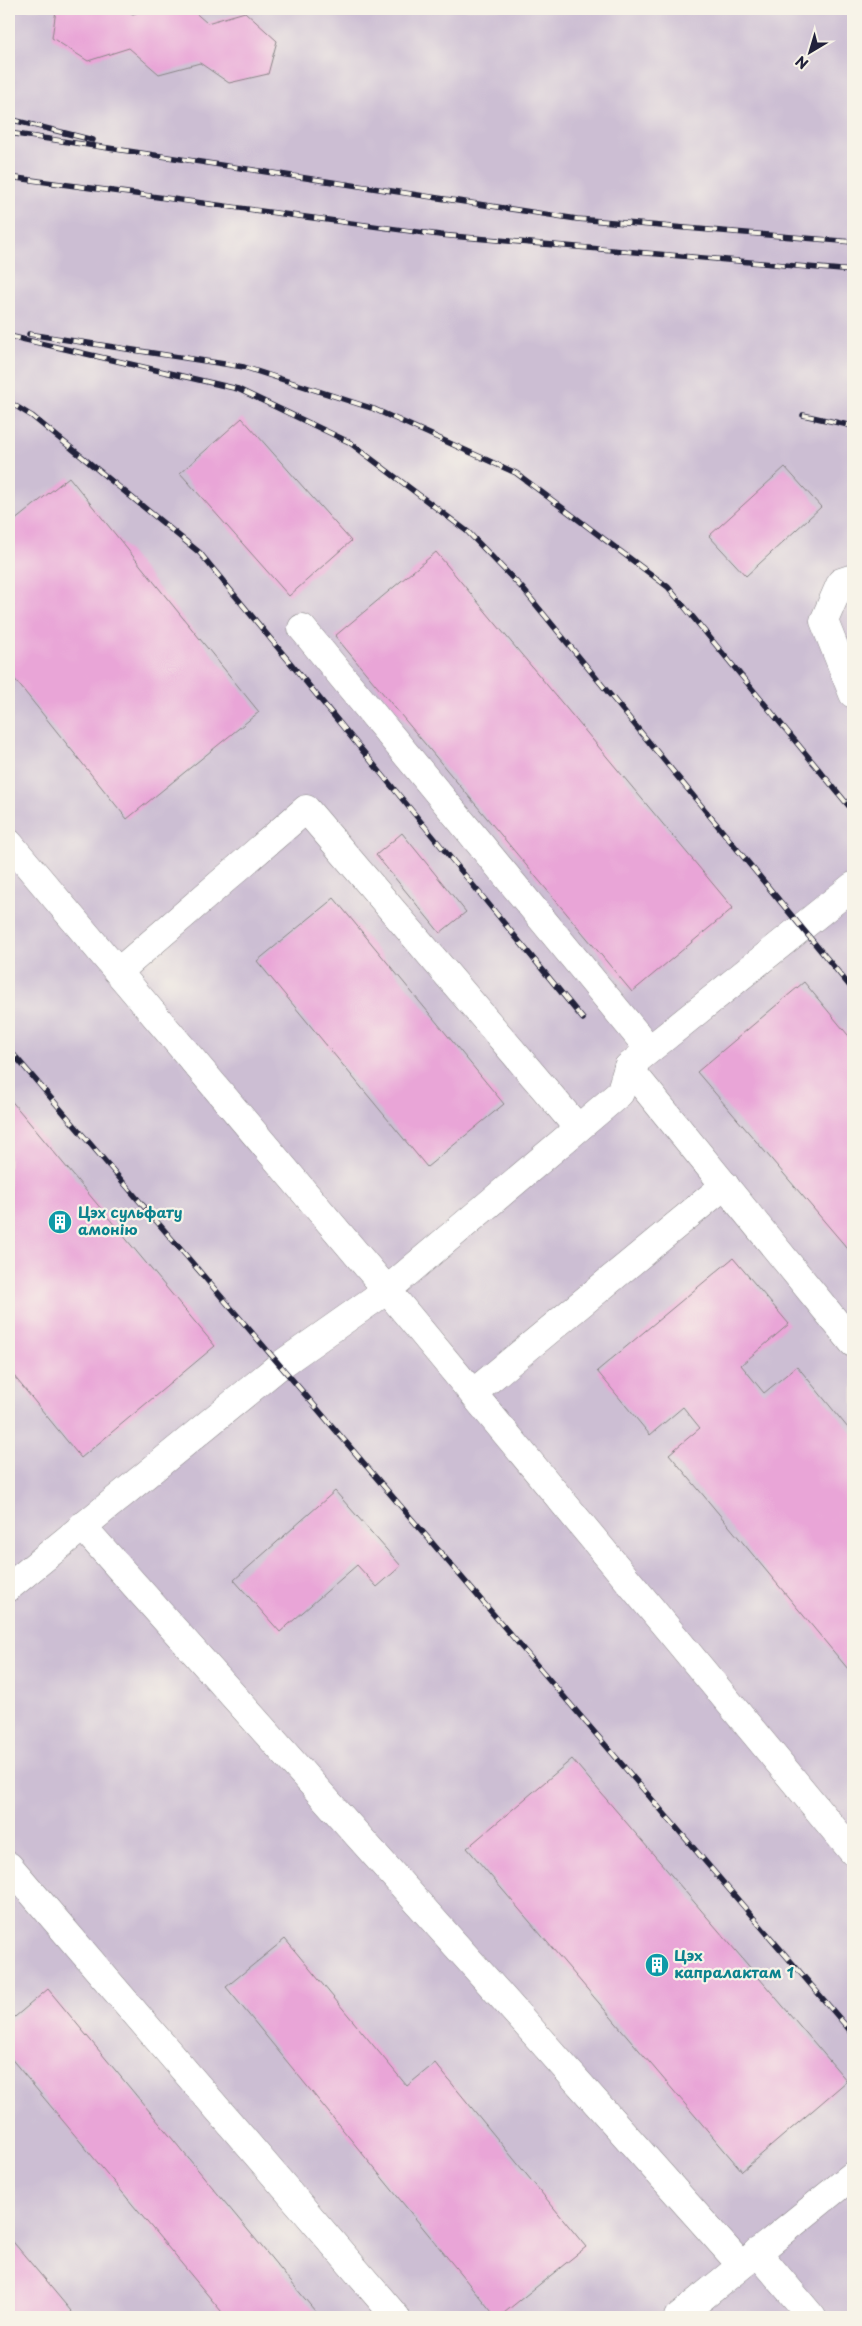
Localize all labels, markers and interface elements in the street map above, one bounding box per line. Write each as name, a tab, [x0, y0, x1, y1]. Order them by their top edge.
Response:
north arrow	[784, 28, 834, 78]
text: N	[791, 51, 813, 74]
place label: Цэх сульфату амонію	[78, 1200, 183, 1240]
building icon: Цэх сульфату амонію	[47, 1209, 73, 1235]
place label: Цэх капралактам 1	[674, 1943, 794, 1983]
building icon: Цэх капралактам 1	[644, 1952, 670, 1978]

